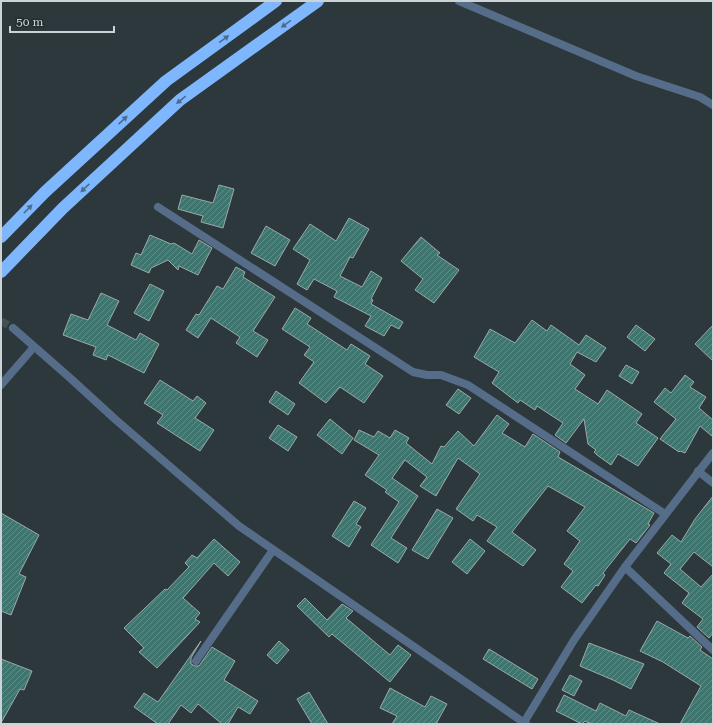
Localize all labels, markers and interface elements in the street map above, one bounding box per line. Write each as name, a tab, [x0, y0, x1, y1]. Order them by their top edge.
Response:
scale bar	[10, 8, 114, 34]
text: 50 m	[16, 15, 43, 29]
one-way arrow	[281, 20, 291, 28]
one-way arrow	[219, 35, 229, 43]
one-way arrow	[176, 96, 186, 105]
one-way arrow	[118, 115, 128, 125]
one-way arrow	[80, 183, 90, 193]
one-way arrow	[23, 204, 33, 214]

